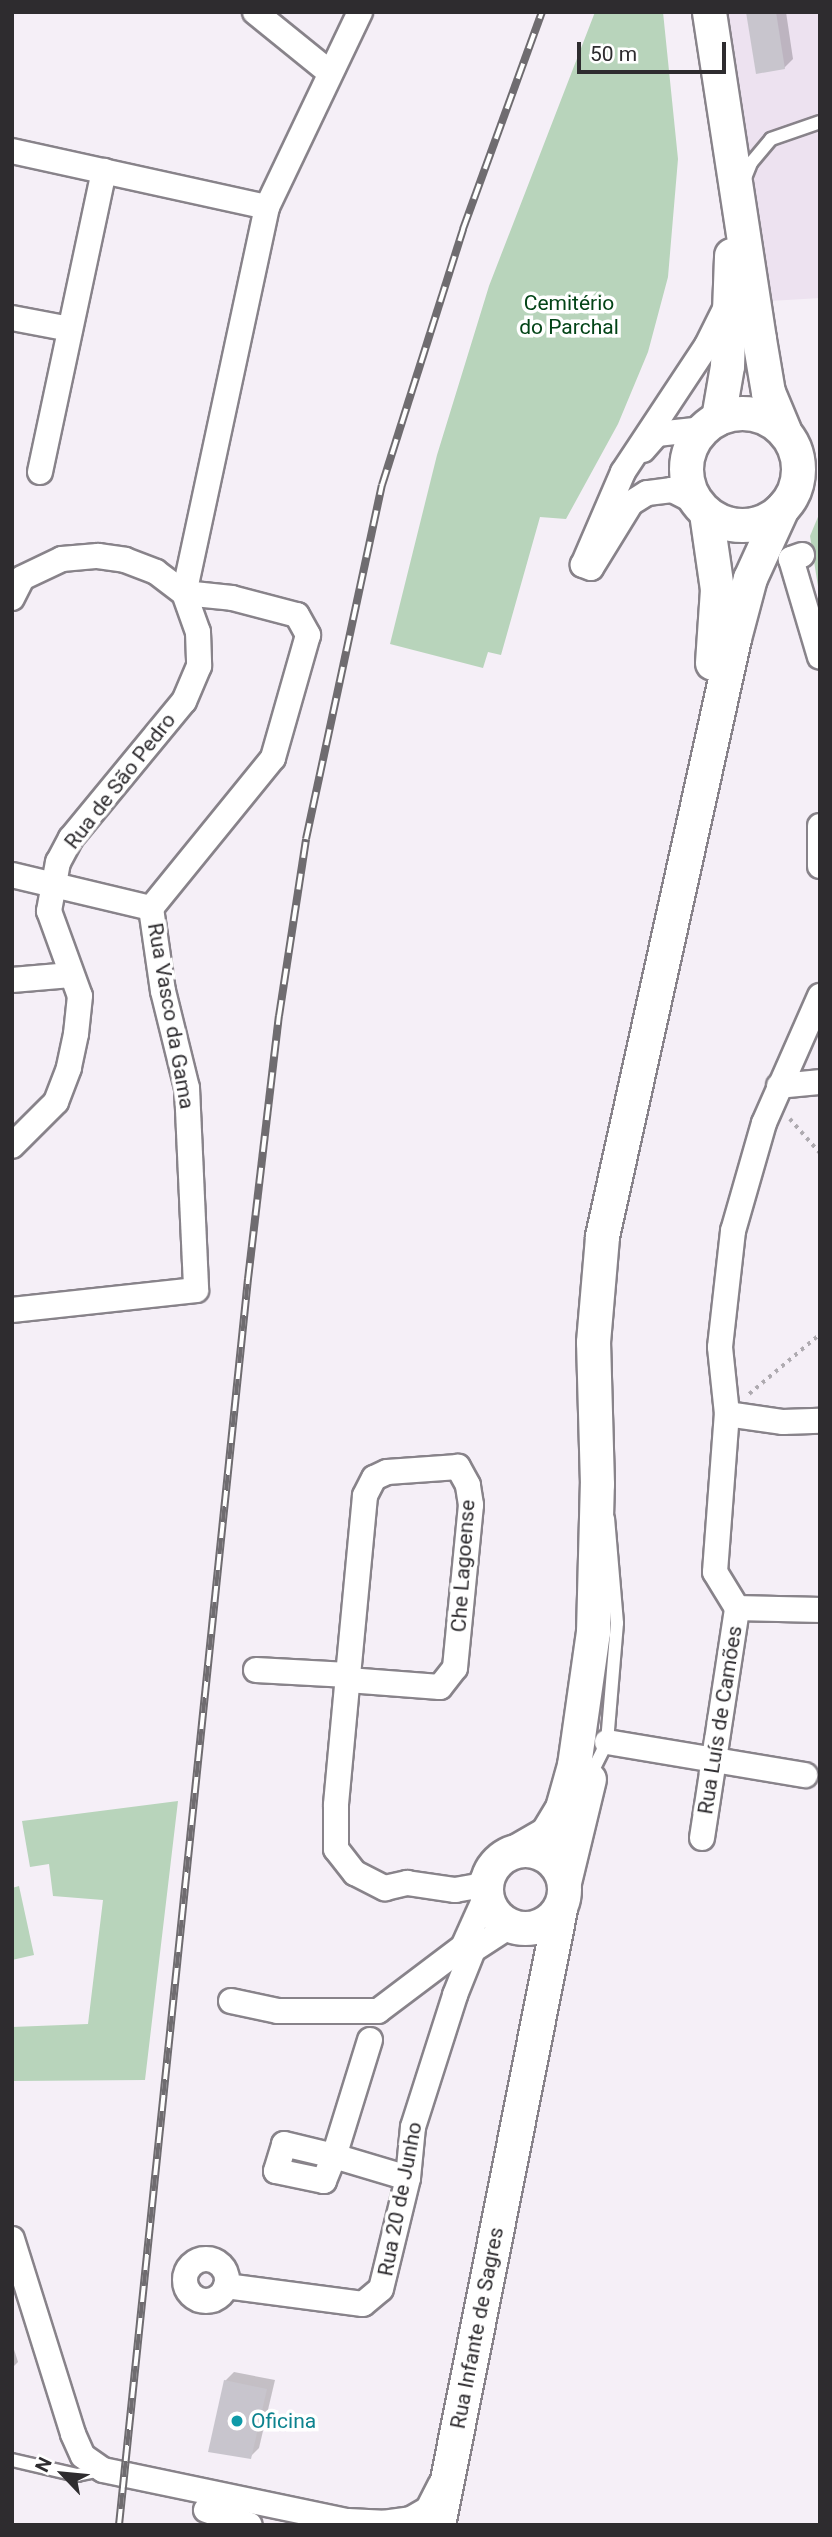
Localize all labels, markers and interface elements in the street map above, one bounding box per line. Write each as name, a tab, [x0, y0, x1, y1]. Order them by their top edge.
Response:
scale bar	[580, 28, 729, 72]
text: 50 m	[590, 42, 637, 66]
park label: Cemitério do Parchal	[519, 290, 619, 340]
street label: Rua de São Pedro	[59, 708, 181, 854]
street label: Rua Vasco da Gama	[142, 921, 200, 1111]
street label: Che Lagoense	[446, 1499, 480, 1633]
street label: Rua Luís de Camões	[693, 1624, 747, 1816]
street label: Rua 20 de Junho	[373, 2120, 427, 2278]
street label: Rua Infante de Sagres	[445, 2225, 509, 2431]
place label: Oficina	[251, 2408, 316, 2434]
marker: Oficina	[229, 2413, 245, 2429]
north arrow	[28, 2439, 98, 2509]
text: N	[30, 2454, 57, 2476]

